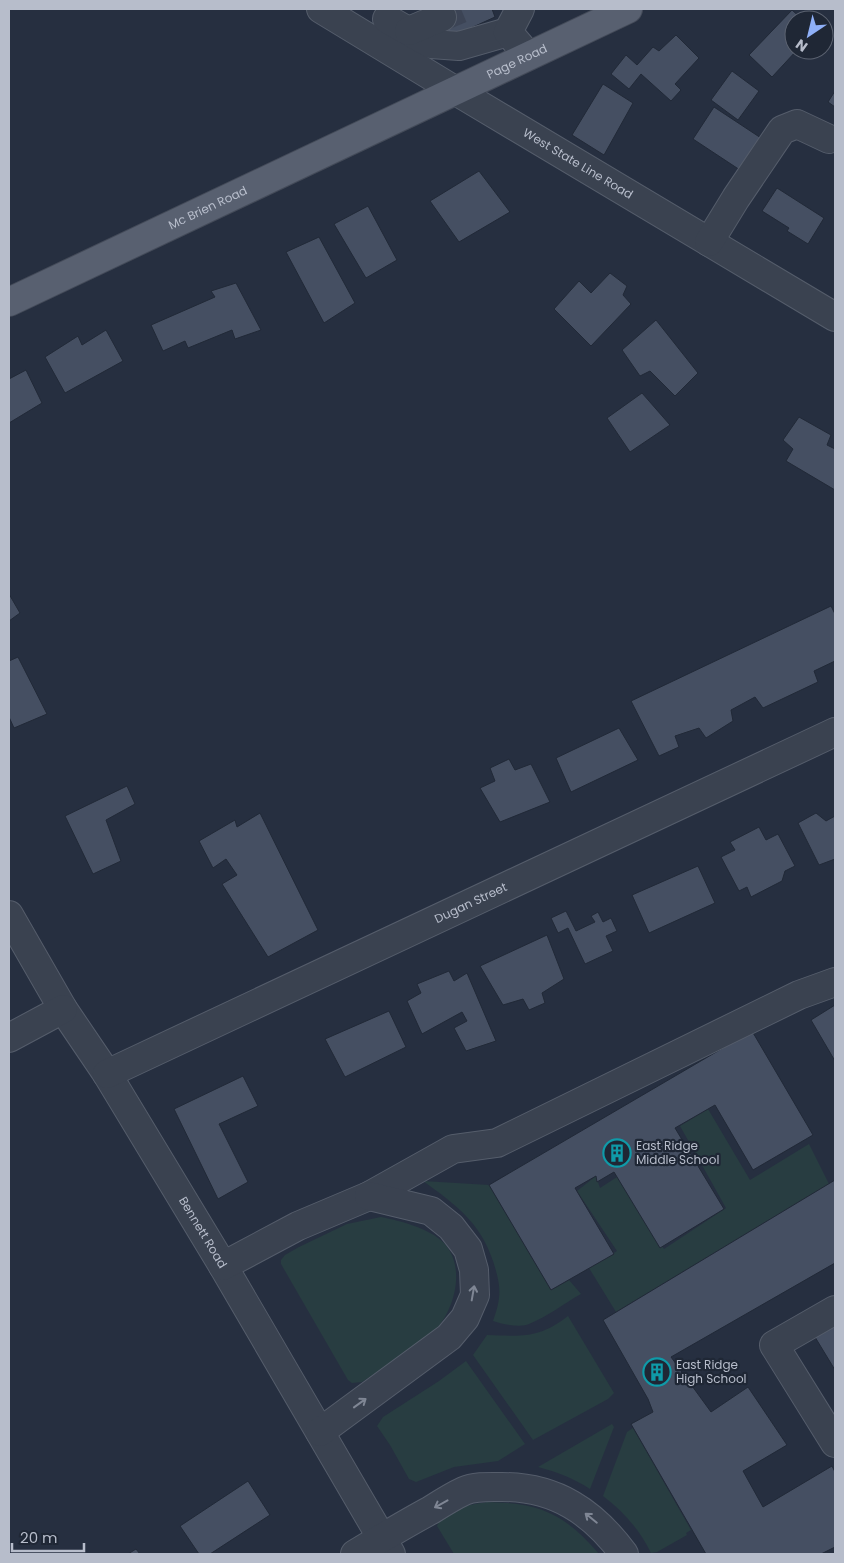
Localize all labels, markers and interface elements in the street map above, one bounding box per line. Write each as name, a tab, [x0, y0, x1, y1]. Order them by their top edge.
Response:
north arrow	[784, 10, 834, 60]
text: N	[791, 34, 812, 57]
street label: Page Road	[484, 39, 550, 83]
street label: West State Line Road	[520, 124, 636, 203]
street label: Mc Brien Road	[165, 182, 250, 233]
street label: Dugan Street	[431, 878, 510, 927]
place label: East Ridge Middle School	[636, 1137, 719, 1168]
building icon: East Ridge Middle School	[602, 1138, 632, 1168]
street label: Bennett Road	[175, 1193, 231, 1271]
one-way arrow	[468, 1286, 478, 1302]
place label: East Ridge High School	[676, 1356, 747, 1387]
building icon: East Ridge High School	[642, 1357, 672, 1387]
one-way arrow	[353, 1398, 366, 1409]
one-way arrow	[434, 1500, 448, 1510]
one-way arrow	[585, 1513, 598, 1524]
scale bar	[12, 1520, 85, 1552]
text: 20 m	[20, 1527, 58, 1548]

